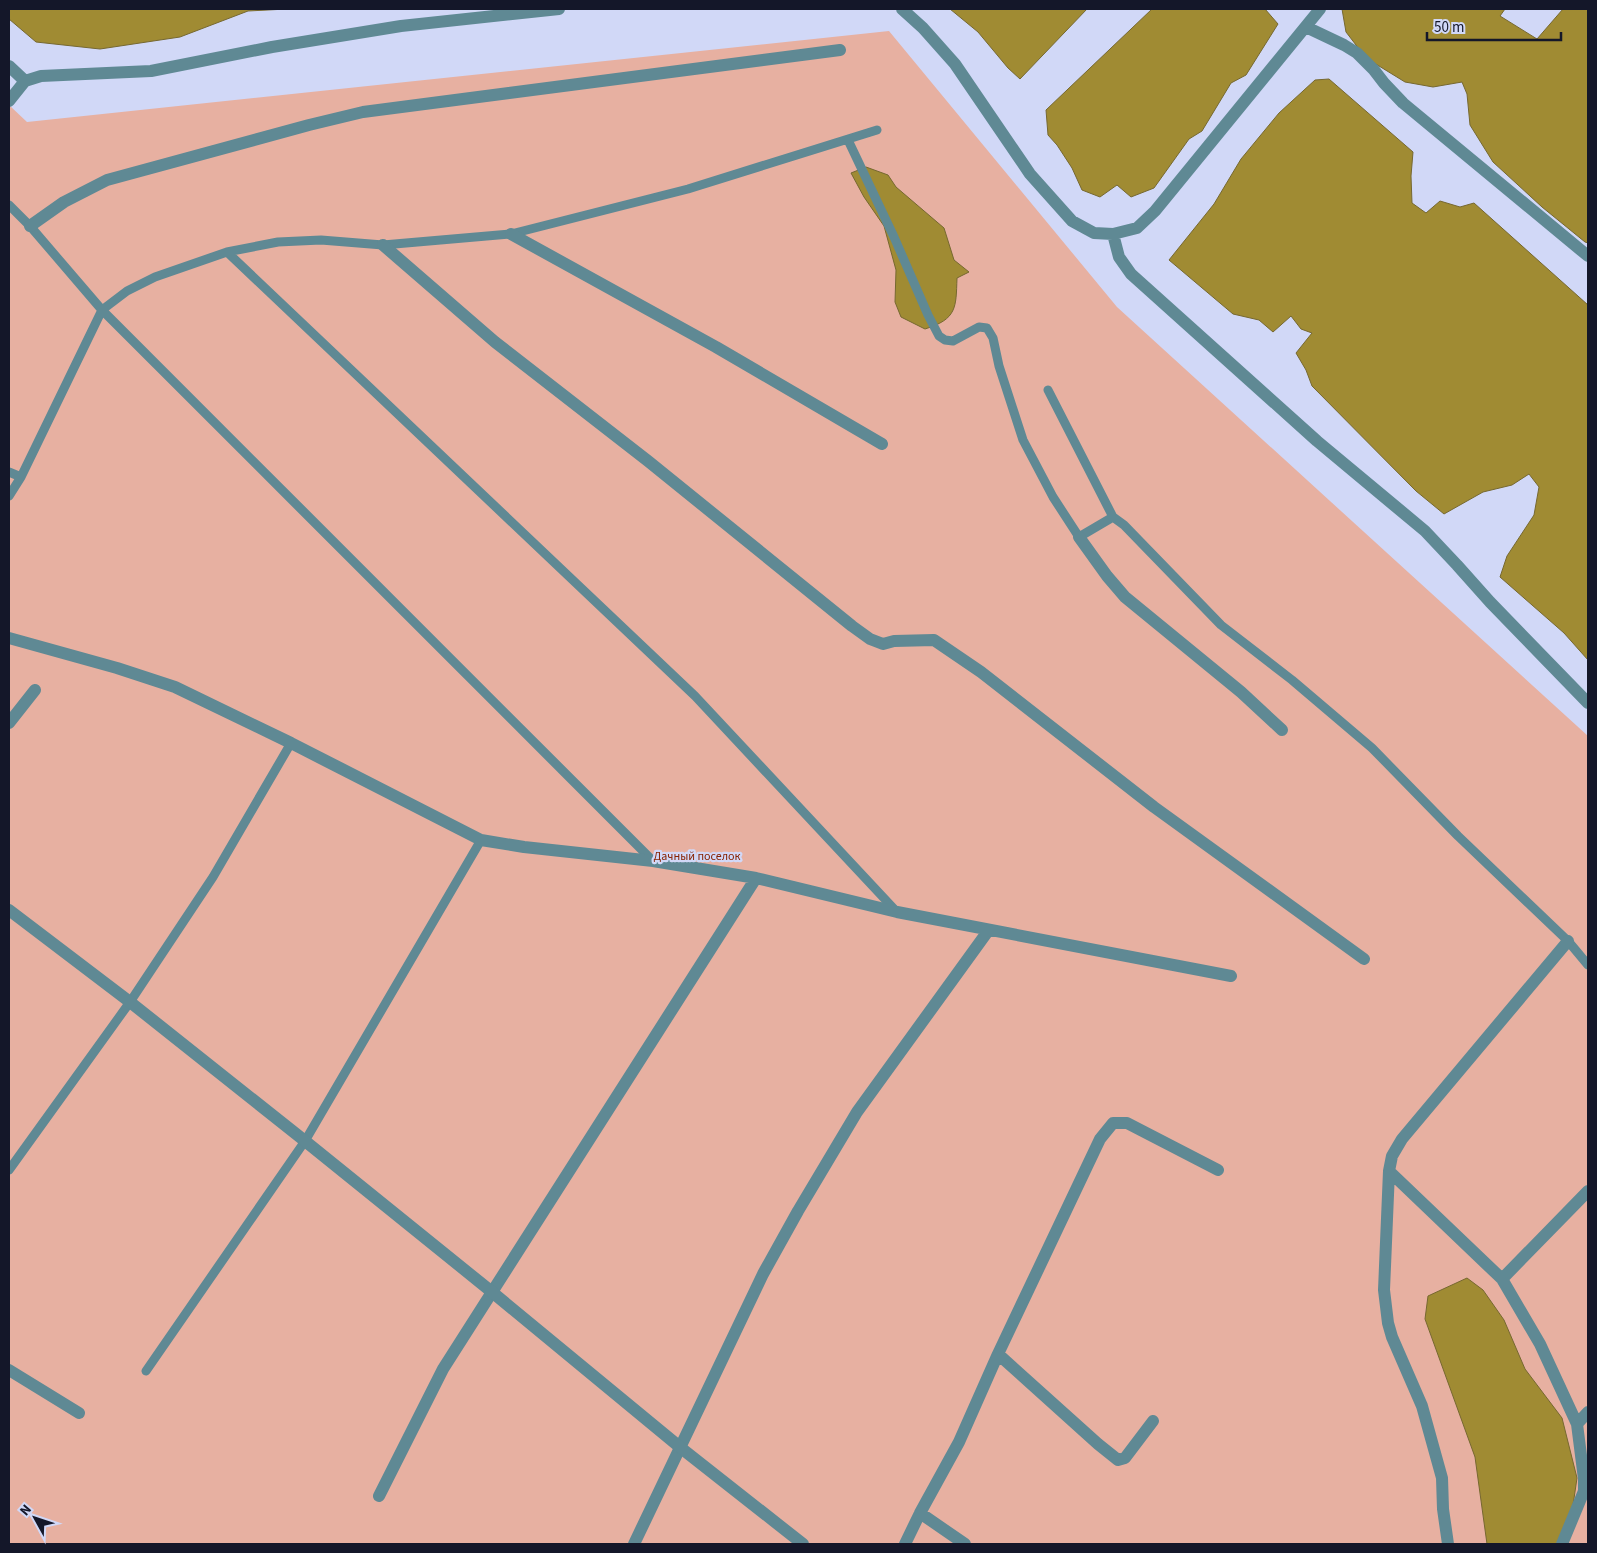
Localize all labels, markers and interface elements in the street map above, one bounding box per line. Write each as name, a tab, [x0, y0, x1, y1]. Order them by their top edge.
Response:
scale bar	[1427, 10, 1561, 42]
text: 50 m	[1434, 17, 1464, 38]
park label: Дачный поселок	[653, 848, 741, 865]
north arrow	[10, 1493, 60, 1543]
text: N	[15, 1500, 36, 1520]

